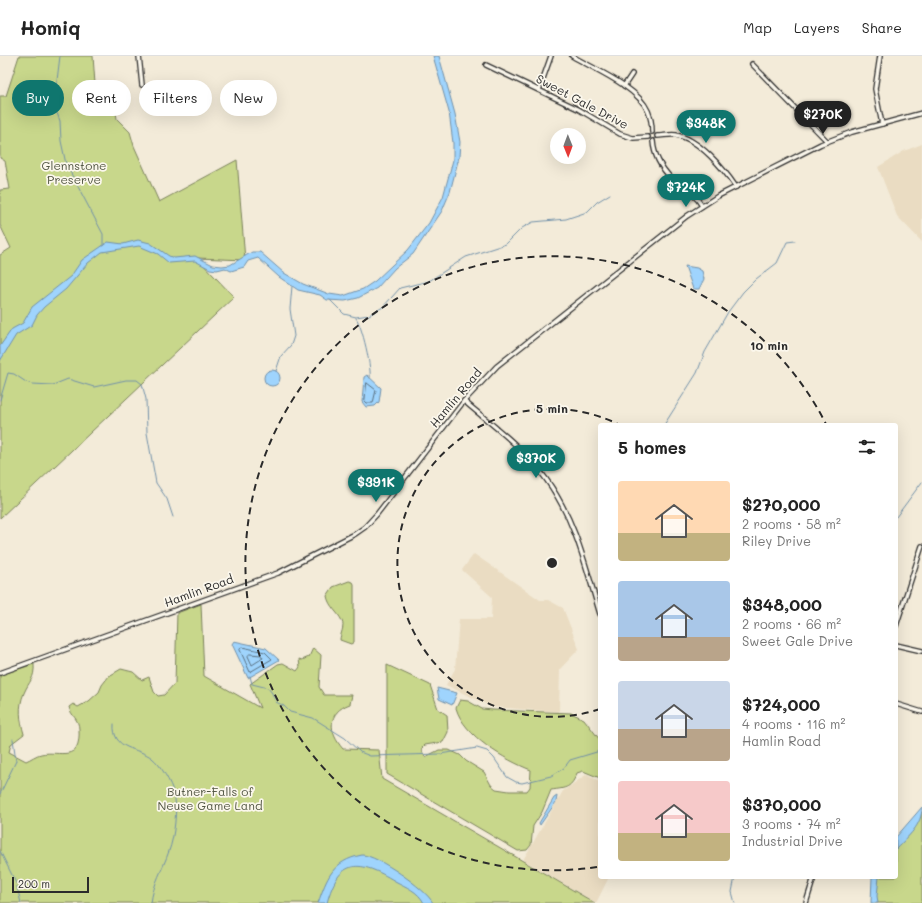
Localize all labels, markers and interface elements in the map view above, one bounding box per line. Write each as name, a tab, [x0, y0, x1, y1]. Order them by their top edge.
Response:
text: Homiq	[20, 15, 81, 40]
text: Map	[743, 18, 772, 37]
text: Layers	[794, 18, 840, 37]
text: Share	[862, 18, 902, 37]
street label: Sweet Gale Drive	[533, 70, 631, 132]
chip: Buy	[12, 80, 64, 116]
chip: Rent	[72, 80, 131, 116]
chip: Filters	[139, 80, 212, 116]
chip: New	[220, 80, 277, 116]
pin: $270K	[795, 101, 851, 135]
text: $270K	[803, 105, 843, 122]
pin: $348K	[678, 110, 734, 144]
text: $348K	[686, 114, 726, 131]
north arrow	[550, 128, 586, 164]
map controls	[550, 128, 586, 164]
park label: Glennstone Preserve	[42, 157, 106, 187]
pin: $724K	[658, 174, 714, 208]
text: $724K	[666, 178, 706, 195]
text: 10 min	[750, 337, 788, 353]
street label: Hamlin Road	[426, 364, 485, 430]
text: 5 min	[536, 400, 568, 416]
text: 5 homes	[618, 436, 686, 458]
icon: filters	[856, 436, 878, 458]
pin: $370K	[508, 445, 564, 479]
text: $370K	[516, 449, 556, 466]
pin: $391K	[348, 469, 404, 503]
text: $391K	[357, 473, 395, 490]
text: $270,000	[742, 493, 820, 515]
icon: home	[650, 497, 698, 545]
text: 2 rooms · 58 m²	[742, 515, 841, 532]
text: Riley Drive	[742, 532, 811, 549]
centre of rings	[545, 556, 559, 570]
street label: Hamlin Road	[162, 570, 236, 610]
text: $348,000	[742, 593, 822, 615]
icon: home	[650, 597, 698, 645]
text: 2 rooms · 66 m²	[742, 615, 841, 632]
text: Sweet Gale Drive	[742, 632, 853, 649]
text: $724,000	[742, 693, 820, 715]
icon: home	[650, 697, 698, 745]
text: 4 rooms · 116 m²	[742, 715, 845, 732]
text: Hamlin Road	[742, 732, 821, 749]
park label: Butner-Falls of Neuse Game Land	[157, 783, 263, 813]
text: $370,000	[742, 793, 821, 815]
icon: home	[650, 797, 698, 845]
text: 3 rooms · 74 m²	[742, 815, 841, 832]
text: Industrial Drive	[742, 832, 843, 849]
scale bar	[12, 875, 89, 894]
text: 200 m	[18, 876, 50, 891]

